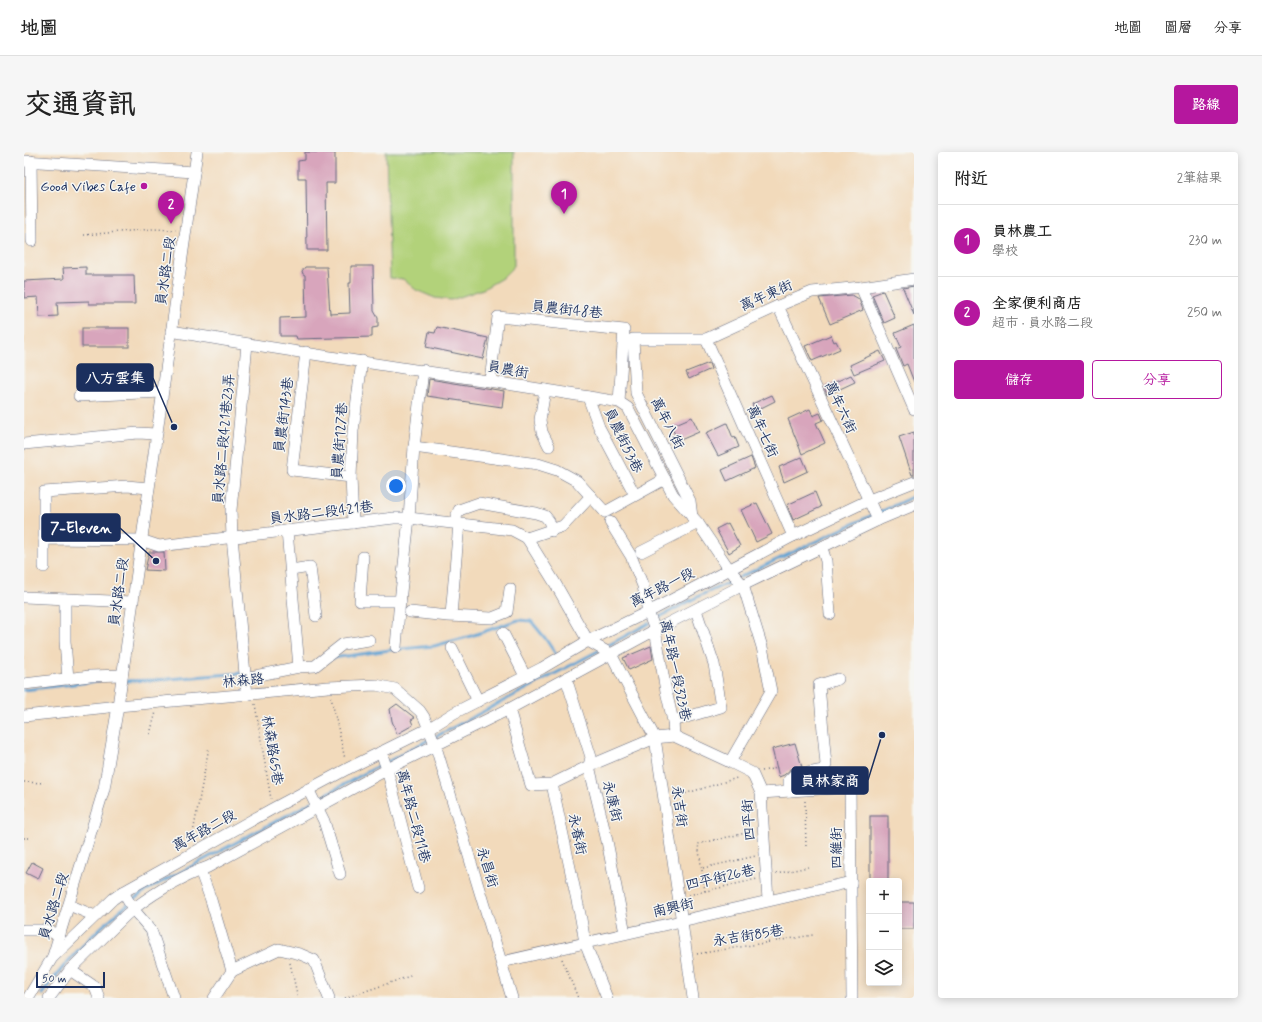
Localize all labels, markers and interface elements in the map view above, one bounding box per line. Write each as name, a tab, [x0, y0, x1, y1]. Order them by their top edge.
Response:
text: 地圖	[20, 16, 58, 41]
text: 地圖	[1114, 19, 1142, 37]
text: 圖層	[1164, 19, 1192, 37]
text: 分享	[1214, 19, 1242, 37]
button: 路線	[1174, 85, 1238, 124]
text: 交通資訊	[24, 87, 136, 124]
text: 附近	[954, 168, 988, 190]
text: 2筆結果	[1177, 170, 1222, 187]
place label: Good Vibes Cafe	[40, 178, 136, 196]
marker: Good Vibes Cafe	[139, 181, 149, 191]
pin: 1	[551, 181, 577, 214]
pin: 2	[158, 191, 184, 224]
text: 員林農工	[992, 222, 1052, 242]
text: 1	[964, 232, 970, 249]
text: 230 m	[1188, 232, 1222, 249]
street label: 員水路二段	[152, 235, 180, 307]
text: 學校	[992, 243, 1018, 260]
street label: 萬年東街	[737, 276, 796, 316]
text: 全家便利商店	[992, 294, 1082, 314]
street label: 員農街48巷	[530, 297, 605, 323]
text: 2	[964, 304, 970, 321]
text: 250 m	[1187, 304, 1222, 321]
text: 超市 · 員水路二段	[992, 315, 1093, 332]
street label: 員農街	[486, 357, 530, 382]
button: 儲存	[954, 360, 1084, 399]
button: 分享	[1092, 360, 1222, 399]
callout: 八方雲集	[77, 364, 153, 391]
text: 八方雲集	[85, 369, 145, 389]
street label: 員水路二段421巷23弄	[209, 373, 239, 506]
street label: 員農街143巷	[270, 375, 298, 454]
street label: 萬年六街	[820, 378, 860, 437]
street label: 萬年八街	[646, 394, 688, 452]
street label: 員農街127巷	[328, 401, 352, 480]
street label: 萬年七街	[742, 402, 782, 461]
street label: 員農街53巷	[600, 405, 647, 477]
your location	[386, 476, 406, 496]
street label: 員水路二段421巷	[268, 498, 375, 528]
callout: 7-Eleven	[42, 514, 120, 541]
text: 7-Eleven	[50, 519, 112, 539]
street label: 員水路二段	[105, 556, 133, 628]
street label: 萬年路一段	[627, 564, 698, 612]
street label: 萬年路一段323巷	[655, 618, 695, 724]
street label: 林森路	[221, 670, 265, 692]
street label: 林森路65巷	[258, 714, 287, 787]
street label: 萬年路二段11巷	[392, 767, 434, 866]
callout: 員林家商	[792, 767, 868, 794]
text: 員林家商	[800, 772, 860, 792]
street label: 永康街	[598, 779, 626, 824]
street label: 永吉街	[667, 784, 691, 828]
street label: 四平街	[739, 798, 759, 842]
street label: 萬年路二段	[170, 806, 239, 856]
street label: 永春街	[564, 812, 590, 857]
street label: 四維街	[828, 827, 846, 869]
street label: 永昌街	[472, 845, 502, 890]
street label: 四平街26巷	[684, 861, 758, 895]
street label: 員水路二段	[35, 870, 73, 942]
map controls	[866, 878, 902, 986]
button: +	[866, 878, 902, 914]
street label: 南興街	[651, 894, 696, 921]
button: −	[866, 914, 902, 950]
street label: 永吉街85巷	[712, 921, 786, 950]
button: layers	[866, 950, 902, 986]
scale bar	[36, 970, 105, 989]
text: 50 m	[42, 972, 67, 986]

